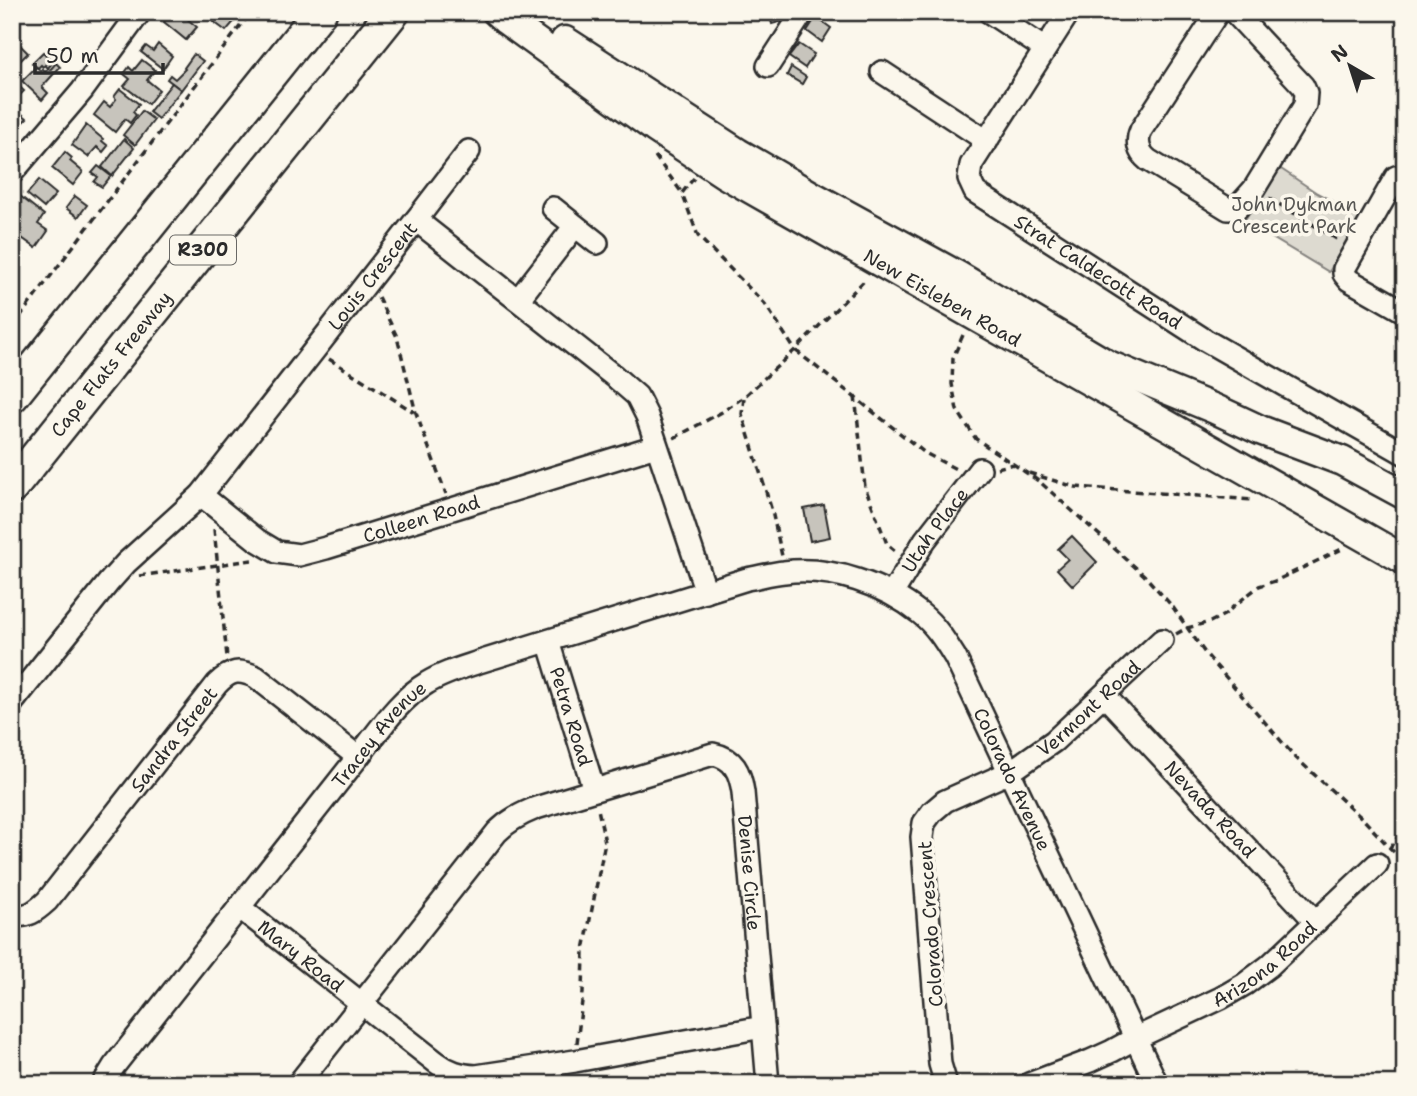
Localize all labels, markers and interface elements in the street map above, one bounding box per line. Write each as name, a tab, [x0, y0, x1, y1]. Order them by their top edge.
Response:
scale bar	[35, 32, 163, 76]
north arrow	[1316, 32, 1386, 102]
text: N	[1326, 39, 1353, 68]
text: 50 m	[46, 42, 99, 70]
park label: John Dykman Crescent Park	[1231, 192, 1357, 239]
street label: Strat Caldecott Road	[1010, 209, 1187, 335]
street label: Louis Crescent	[322, 217, 423, 336]
road number: R300	[170, 236, 236, 264]
street label: New Eisleben Road	[859, 243, 1026, 353]
street label: Cape Flats Freeway	[45, 286, 177, 442]
street label: Utah Place	[896, 483, 974, 577]
street label: Colleen Road	[360, 489, 483, 549]
street label: Vermont Road	[1032, 655, 1146, 762]
street label: Petra Road	[544, 664, 598, 769]
street label: Tracey Avenue	[326, 675, 431, 793]
street label: Sandra Street	[125, 682, 223, 798]
street label: Colorado Avenue	[968, 704, 1057, 855]
street label: Nevada Road	[1159, 755, 1262, 863]
street label: Denise Circle	[732, 814, 767, 932]
street label: Colorado Crescent	[912, 840, 949, 1008]
street label: Mary Road	[252, 914, 349, 998]
street label: Arizona Road	[1209, 915, 1322, 1013]

